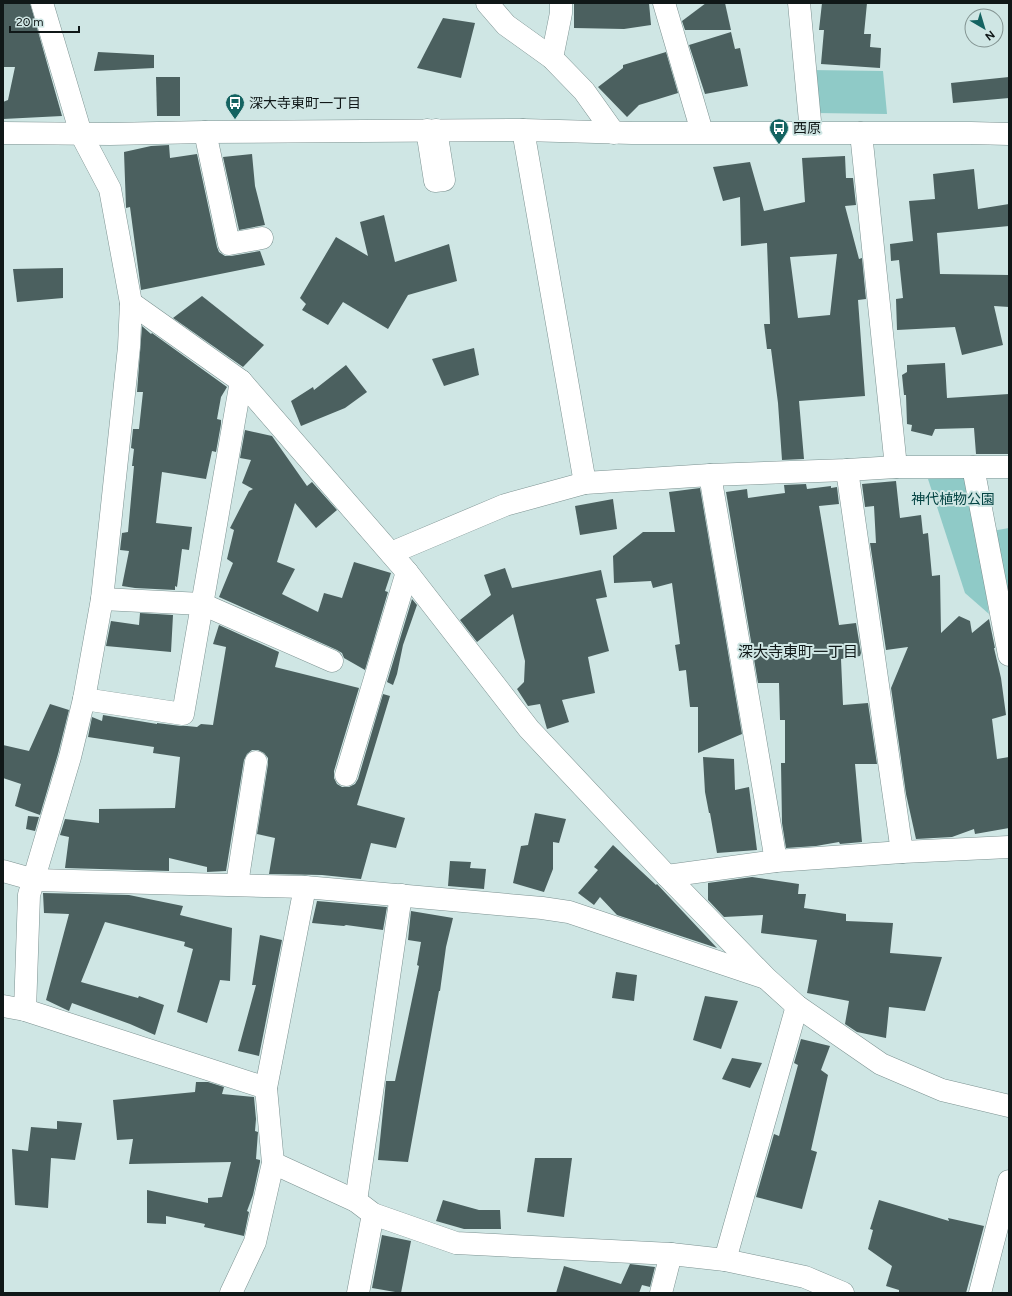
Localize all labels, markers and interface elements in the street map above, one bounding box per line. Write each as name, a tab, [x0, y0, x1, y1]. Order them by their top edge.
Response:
scale bar	[10, 8, 79, 34]
north arrow	[964, 8, 1004, 48]
text: 20 m	[16, 15, 44, 29]
text: N	[982, 28, 997, 43]
bus stop icon: 深大寺東町一丁目	[224, 92, 246, 120]
place label: 深大寺東町一丁目	[249, 95, 361, 112]
bus stop icon: 西原	[768, 117, 790, 145]
place label: 西原	[793, 120, 821, 137]
park label: 神代植物公園	[911, 491, 995, 508]
district label: 深大寺東町一丁目	[738, 643, 858, 661]

